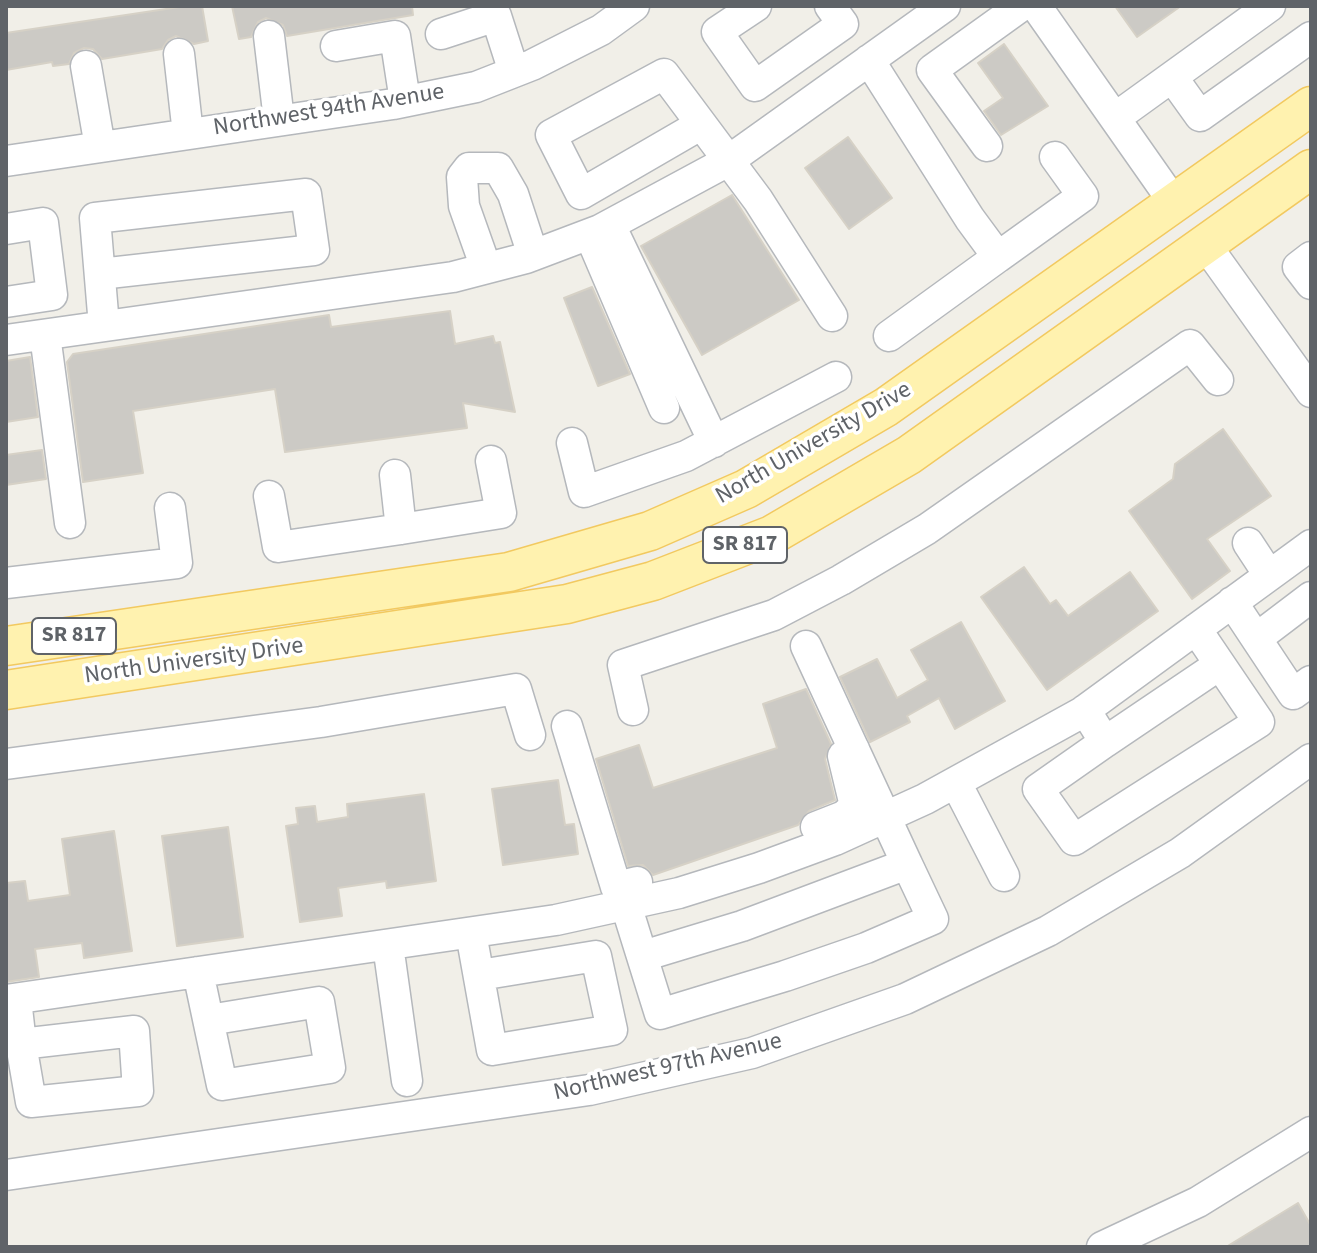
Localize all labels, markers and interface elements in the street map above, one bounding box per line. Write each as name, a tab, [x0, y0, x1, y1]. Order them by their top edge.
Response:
street label: Northwest 94th Avenue	[211, 79, 447, 143]
street label: North University Drive	[711, 376, 917, 512]
road number: SR 817	[703, 527, 787, 563]
road number: SR 817	[32, 618, 116, 654]
street label: North University Drive	[83, 632, 305, 692]
street label: Northwest 97th Avenue	[551, 1028, 785, 1108]

